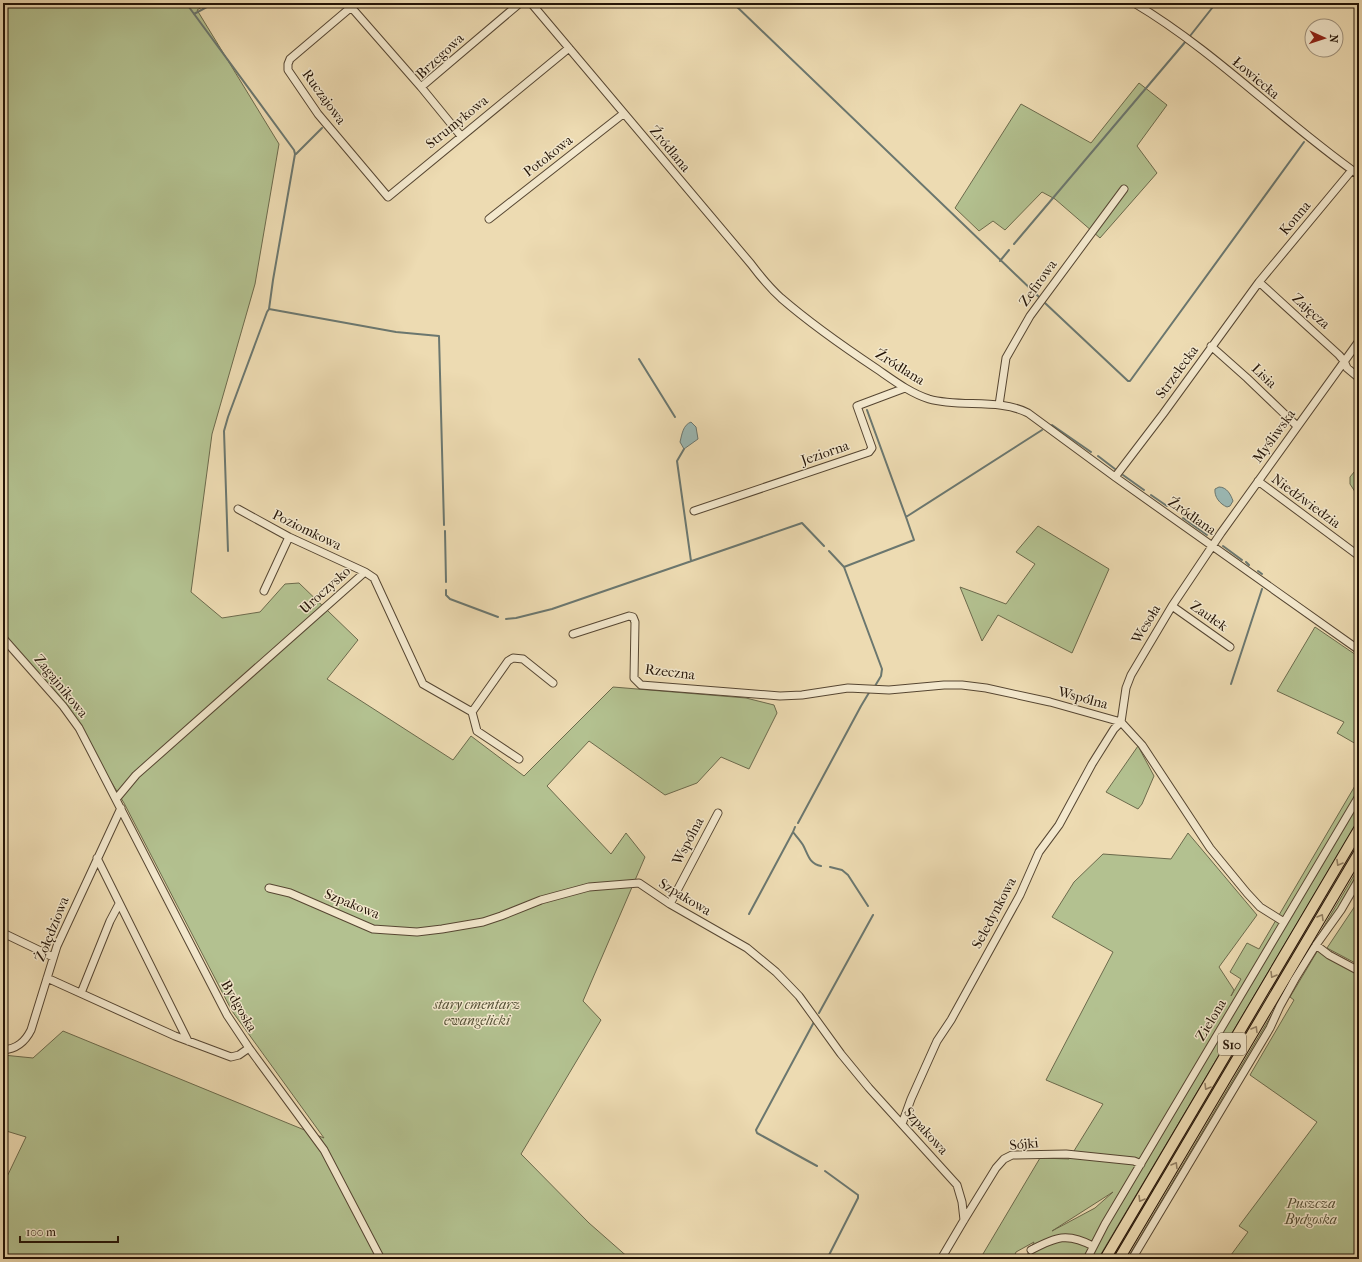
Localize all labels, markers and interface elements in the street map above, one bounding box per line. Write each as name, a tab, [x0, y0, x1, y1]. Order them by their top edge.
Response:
north arrow	[1304, 18, 1344, 58]
street label: Brzegowa	[413, 29, 468, 82]
text: N	[1327, 34, 1340, 44]
street label: Łowiecka	[1229, 53, 1284, 103]
street label: Ruczajowa	[298, 66, 350, 128]
street label: Strumykowa	[422, 91, 492, 152]
street label: Źródlana	[646, 122, 695, 176]
street label: Potokowa	[520, 131, 576, 180]
street label: Konna	[1276, 197, 1315, 239]
street label: Zefirowa	[1015, 256, 1061, 310]
street label: Zajęcza	[1288, 290, 1334, 333]
street label: Strzelecka	[1152, 342, 1202, 402]
street label: Źródlana	[872, 344, 929, 389]
street label: Lisia	[1248, 360, 1280, 392]
street label: Myśliwska	[1249, 405, 1299, 466]
street label: Jeziorna	[798, 437, 852, 469]
street label: Niedźwiedzia	[1268, 470, 1344, 532]
street label: Źródlana	[1165, 492, 1220, 539]
street label: Poziomkowa	[270, 506, 345, 554]
street label: Uroczysko	[296, 563, 354, 617]
street label: Zaułek	[1187, 597, 1232, 635]
street label: Wesoła	[1127, 601, 1164, 647]
street label: Zagajnikowa	[30, 651, 92, 721]
street label: Rzeczna	[644, 661, 696, 684]
street label: Wspólna	[1055, 683, 1110, 713]
street label: Wspólna	[668, 814, 708, 868]
one-way arrow	[1337, 859, 1344, 866]
street label: Seledynkowa	[968, 874, 1020, 952]
street label: Szpakowa	[656, 875, 715, 919]
street label: Szpakowa	[322, 885, 383, 923]
street label: Żołędziowa	[31, 894, 73, 964]
one-way arrow	[1316, 914, 1324, 921]
one-way arrow	[1271, 971, 1278, 978]
street label: Bydgoska	[217, 977, 261, 1035]
park label: stary cmentarz ewangelicki	[433, 996, 520, 1029]
street label: Zielona	[1192, 996, 1230, 1044]
one-way arrow	[1250, 1026, 1257, 1033]
road number: S10	[1218, 1033, 1246, 1055]
one-way arrow	[1205, 1083, 1212, 1090]
street label: Szpakowa	[900, 1104, 952, 1159]
street label: Sójki	[1009, 1134, 1039, 1154]
one-way arrow	[1170, 1162, 1177, 1169]
one-way arrow	[1138, 1195, 1145, 1202]
park label: Puszcza Bydgoska	[1284, 1195, 1337, 1228]
scale bar	[20, 1218, 118, 1244]
text: 100 m	[26, 1225, 56, 1239]

